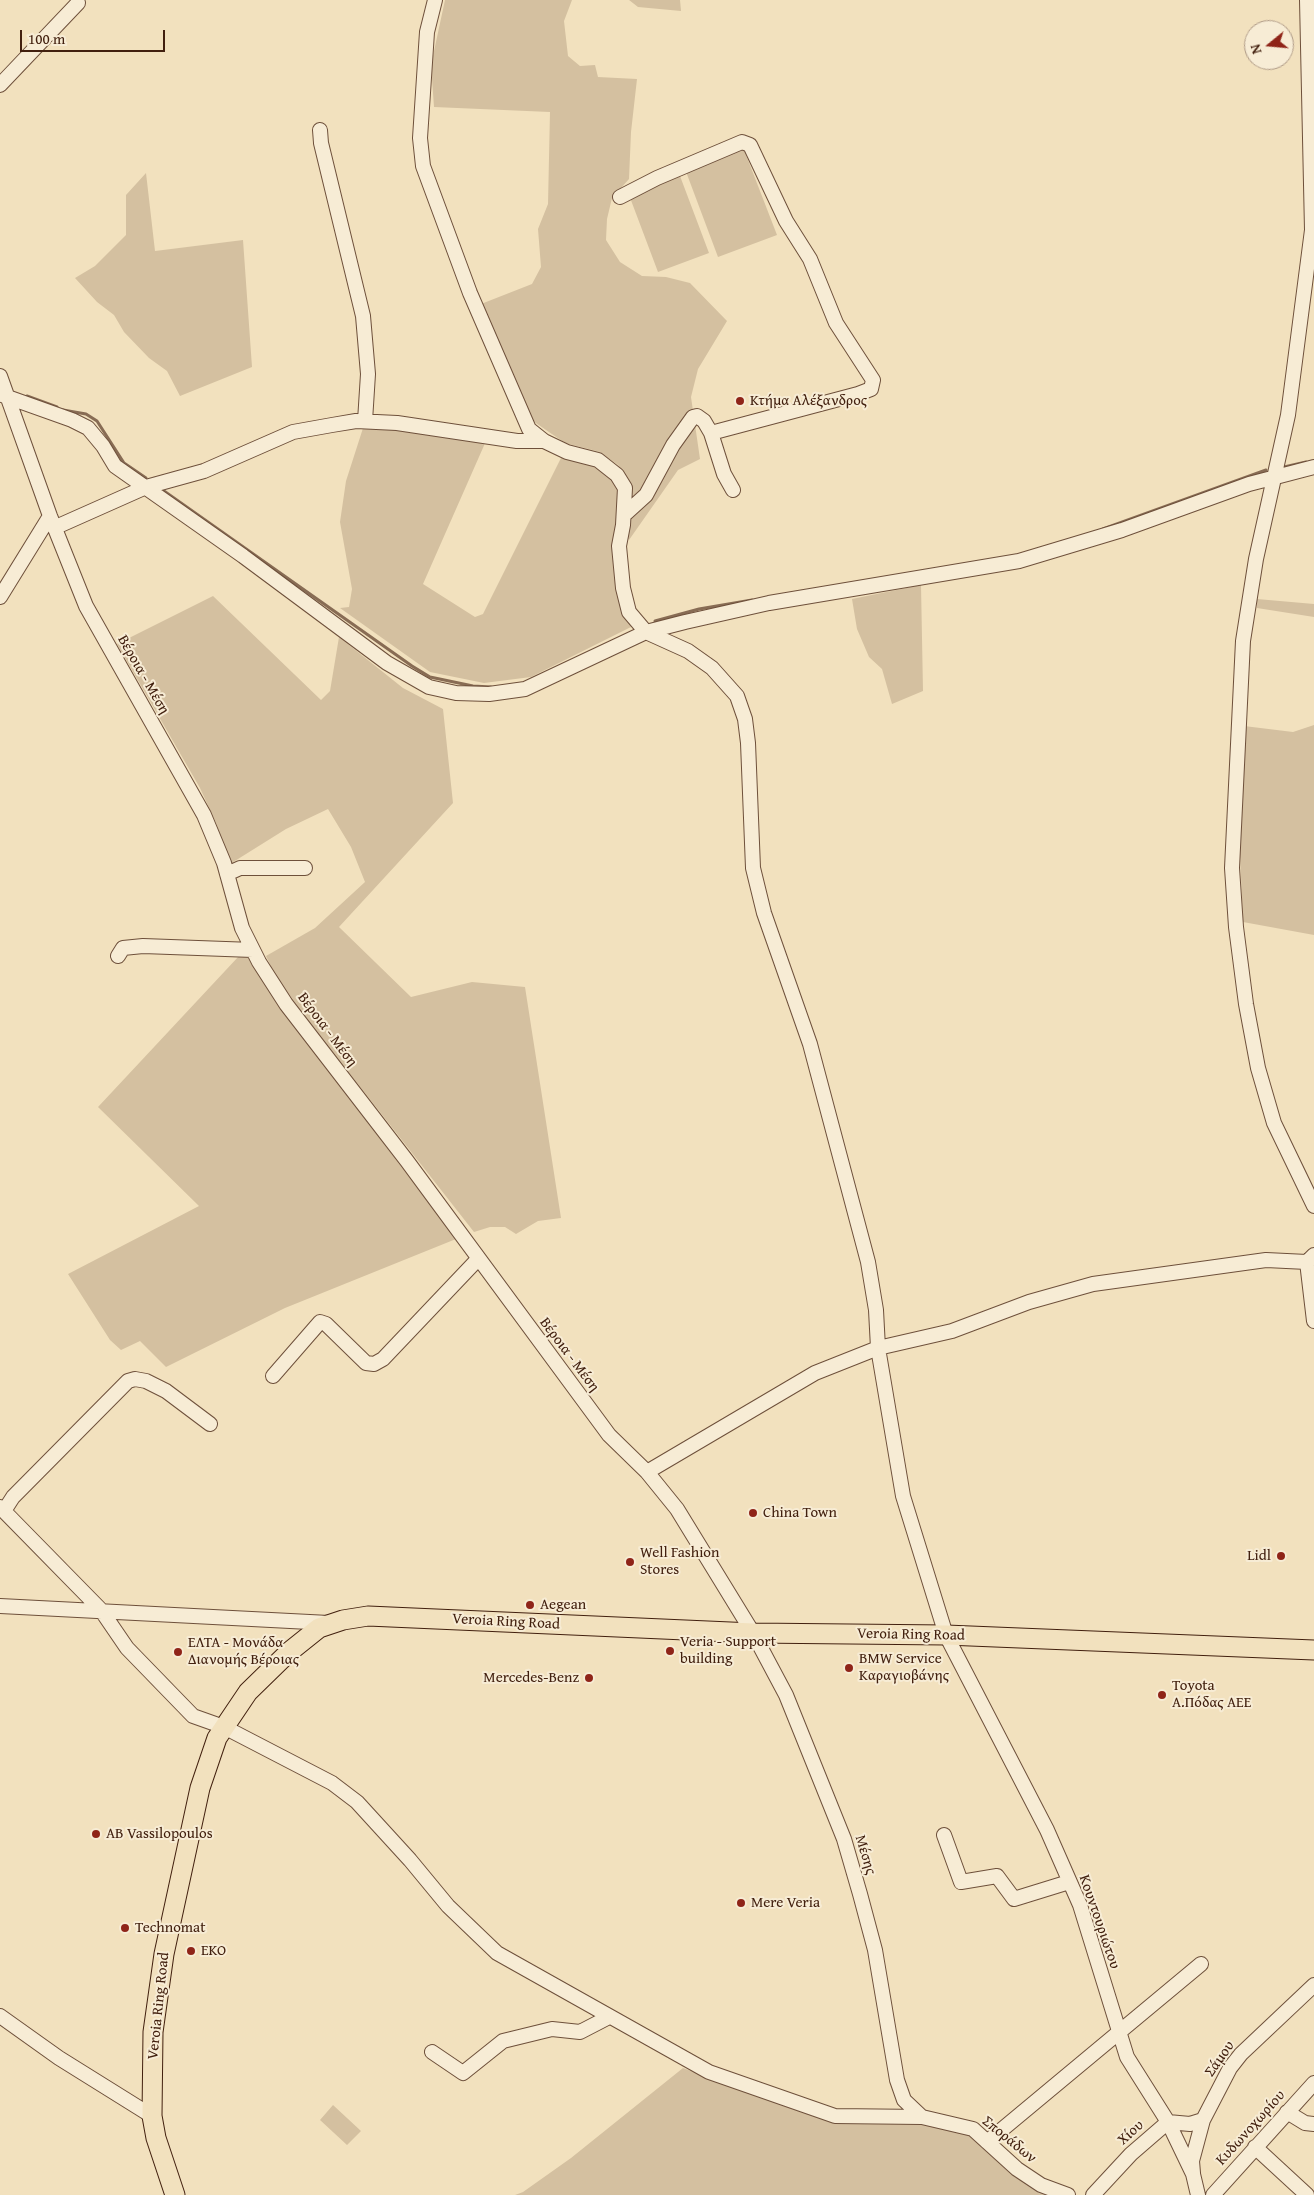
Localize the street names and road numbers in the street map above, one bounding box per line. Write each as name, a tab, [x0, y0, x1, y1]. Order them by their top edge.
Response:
street label: Βέροια - Μέση	[113, 632, 173, 718]
street label: Βέροια - Μέση	[293, 989, 361, 1071]
street label: Βέροια - Μέση	[535, 1314, 603, 1396]
street label: Verοia Ring Road	[452, 1610, 560, 1634]
street label: Verοia Ring Road	[857, 1625, 965, 1645]
street label: Μέσης	[850, 1833, 880, 1877]
street label: Κουντουριώτου	[1075, 1873, 1123, 1971]
street label: Verοia Ring Road	[144, 1951, 174, 2061]
street label: Σάμου	[1201, 2038, 1239, 2080]
street label: Κυδωνοχωρίου	[1213, 2087, 1289, 2169]
street label: Σποράδων	[978, 2113, 1040, 2167]
street label: Χίου	[1114, 2117, 1148, 2149]

